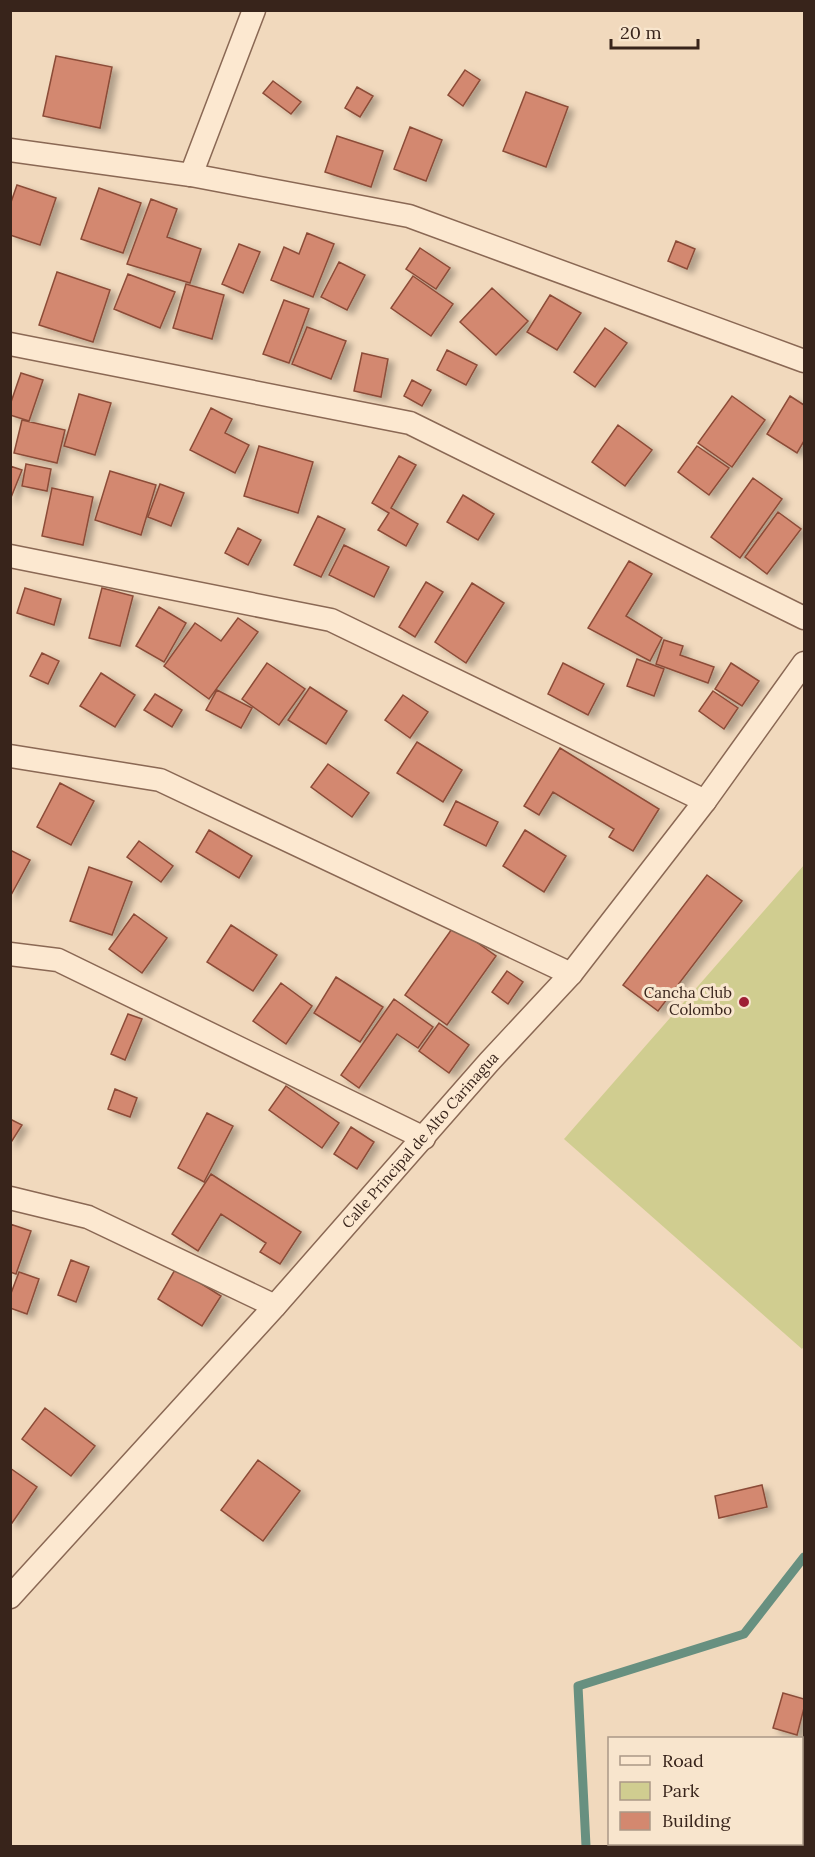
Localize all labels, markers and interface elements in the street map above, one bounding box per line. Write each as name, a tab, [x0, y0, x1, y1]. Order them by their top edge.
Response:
scale bar	[611, 12, 698, 50]
text: 20 m	[620, 21, 662, 44]
place label: Cancha Club Colombo	[644, 983, 732, 1019]
marker: Cancha Club Colombo	[737, 995, 751, 1009]
street label: Calle Principal de Alto Carinagua	[338, 1048, 503, 1232]
legend	[608, 1737, 803, 1845]
text: Road	[662, 1749, 704, 1772]
text: Park	[662, 1779, 700, 1802]
text: Building	[662, 1809, 732, 1832]

